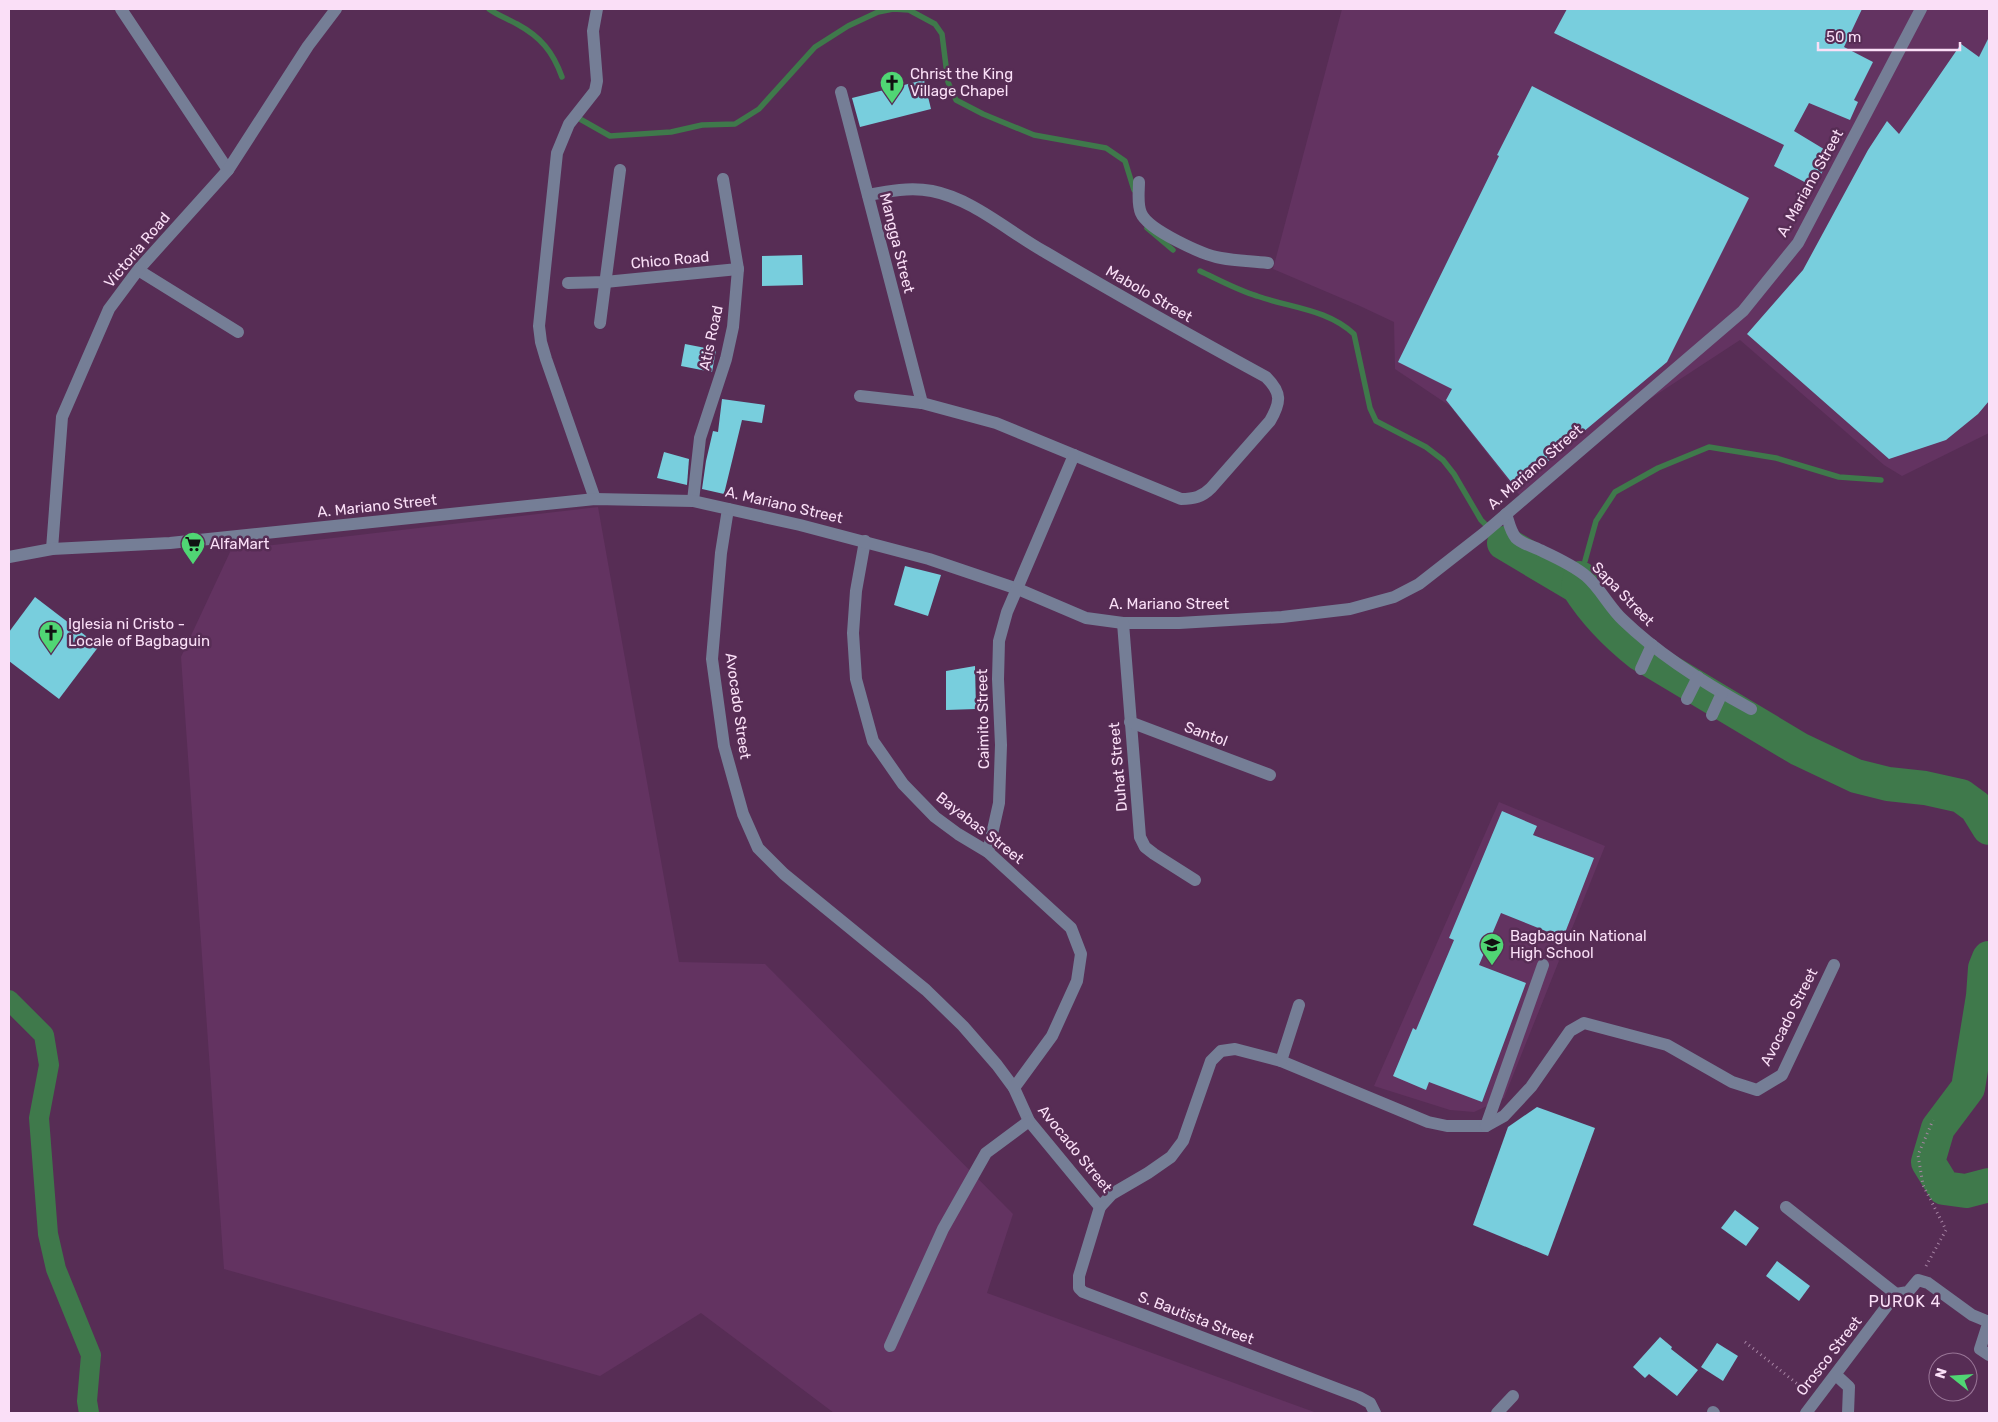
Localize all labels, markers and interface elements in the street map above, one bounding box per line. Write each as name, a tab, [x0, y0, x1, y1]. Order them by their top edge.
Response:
scale bar	[1818, 20, 1960, 52]
text: 50 m	[1826, 28, 1861, 46]
place label: Christ the King Village Chapel	[910, 65, 1013, 100]
church icon: Christ the King Village Chapel	[879, 70, 905, 104]
street label: A. Mariano Street	[1773, 126, 1847, 240]
street label: Mangga Street	[876, 191, 918, 295]
street label: Victoria Road	[100, 209, 174, 291]
street label: Chico Road	[630, 248, 710, 272]
street label: Mabolo Street	[1102, 262, 1196, 326]
street label: Atis Road	[695, 304, 727, 372]
street label: A. Mariano Street	[1484, 421, 1586, 513]
street label: A. Mariano Street	[723, 483, 845, 527]
street label: A. Mariano Street	[316, 491, 438, 521]
supermarket icon: AlfaMart	[180, 531, 206, 565]
place label: AlfaMart	[210, 535, 270, 553]
street label: Sapa Street	[1588, 558, 1658, 630]
street label: A. Mariano Street	[1109, 595, 1229, 613]
place label: Iglesia ni Cristo - Locale of Bagbaguin	[68, 615, 210, 650]
church icon: Iglesia ni Cristo - Locale of Bagbaguin	[38, 620, 64, 654]
street label: Avocado Street	[722, 652, 754, 761]
street label: Caimito Street	[973, 669, 993, 769]
street label: Santol	[1182, 718, 1230, 750]
street label: Duhat Street	[1105, 721, 1131, 812]
street label: Bayabas Street	[933, 788, 1028, 868]
place label: Bagbaguin National High School	[1510, 927, 1647, 962]
school or university icon: Bagbaguin National High School	[1479, 932, 1505, 966]
street label: Avocado Street	[1757, 965, 1821, 1069]
street label: Avocado Street	[1034, 1102, 1116, 1196]
street label: S. Bautista Street	[1136, 1288, 1257, 1348]
district label: PUROK 4	[1868, 1292, 1942, 1311]
street label: Orosco Street	[1792, 1313, 1866, 1399]
north arrow	[1928, 1352, 1978, 1402]
text: N	[1931, 1366, 1951, 1381]

